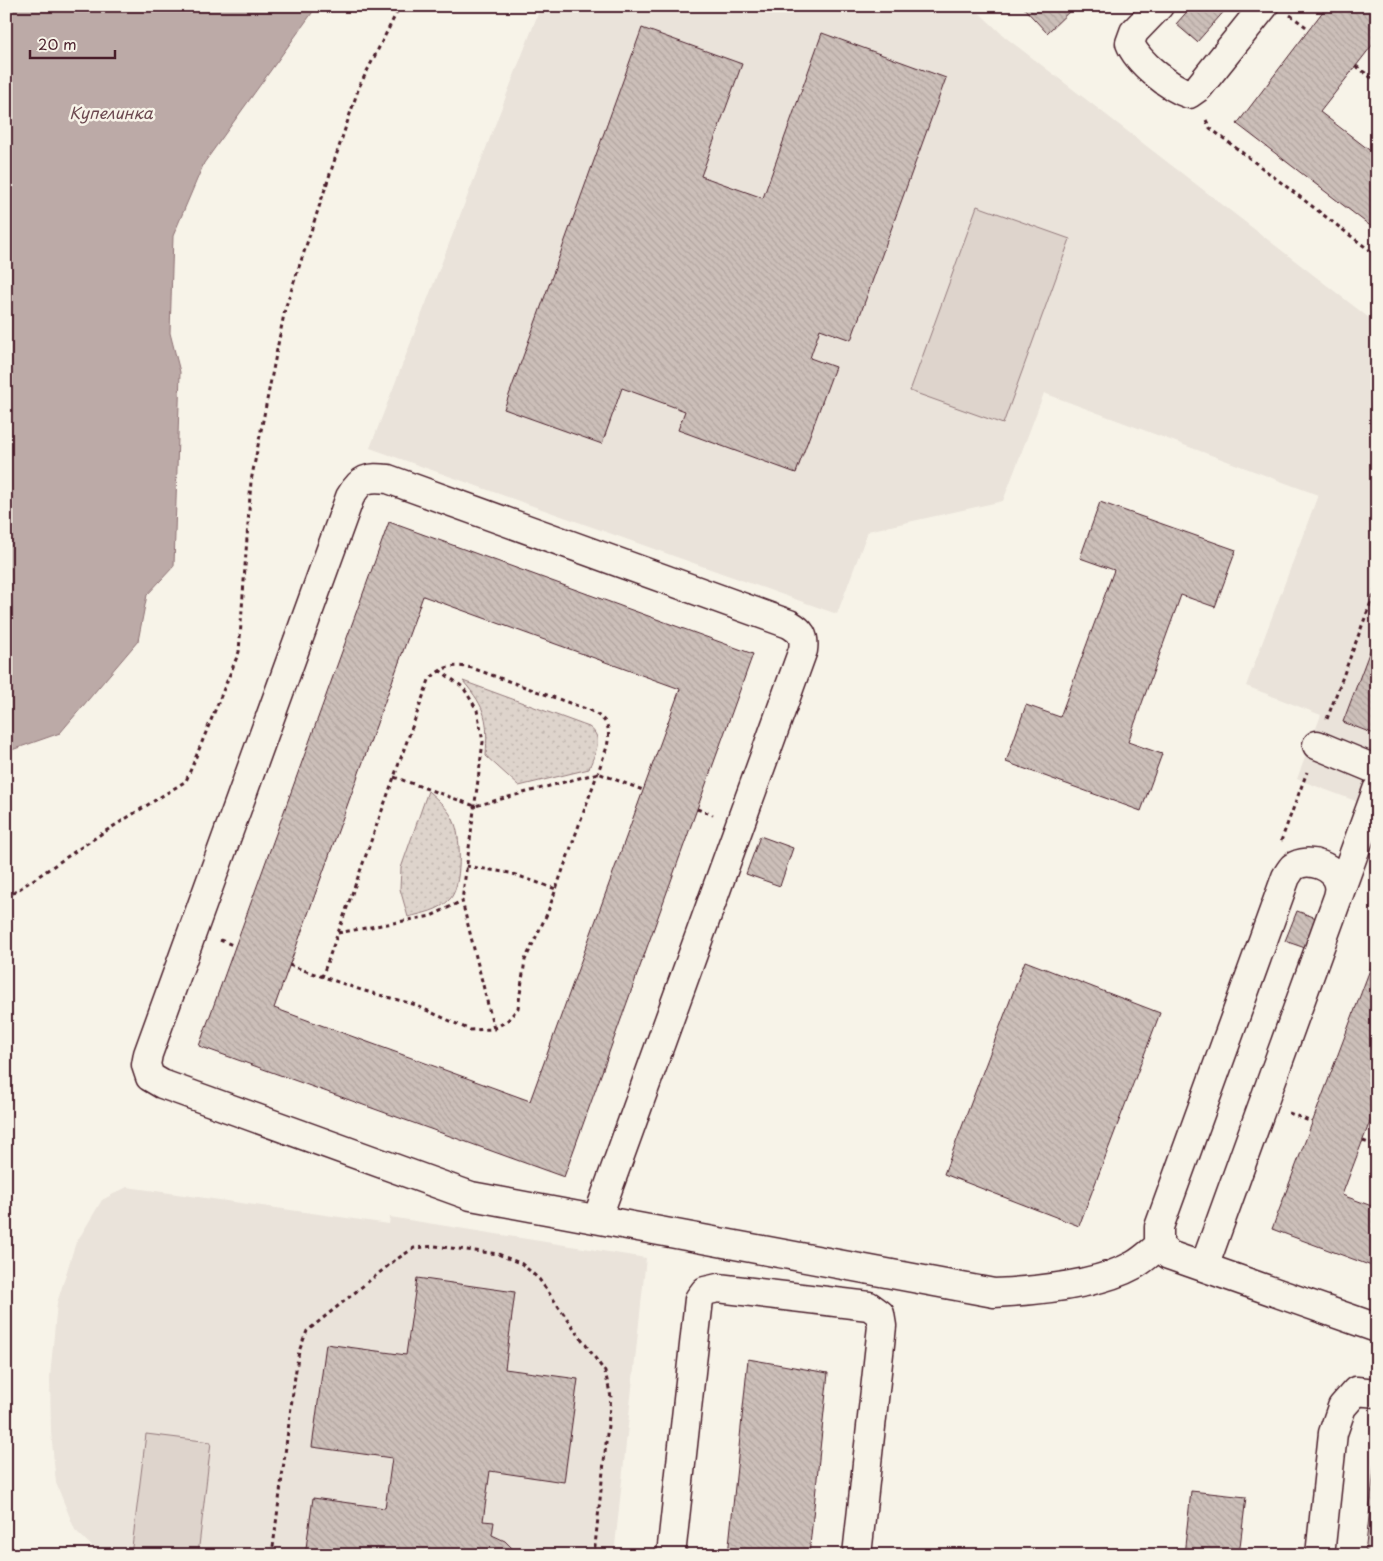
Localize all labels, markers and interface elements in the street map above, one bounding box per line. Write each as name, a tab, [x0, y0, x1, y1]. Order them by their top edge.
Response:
scale bar	[30, 28, 115, 60]
text: 20 m	[38, 32, 77, 55]
water label: Купелинка	[69, 100, 154, 124]

